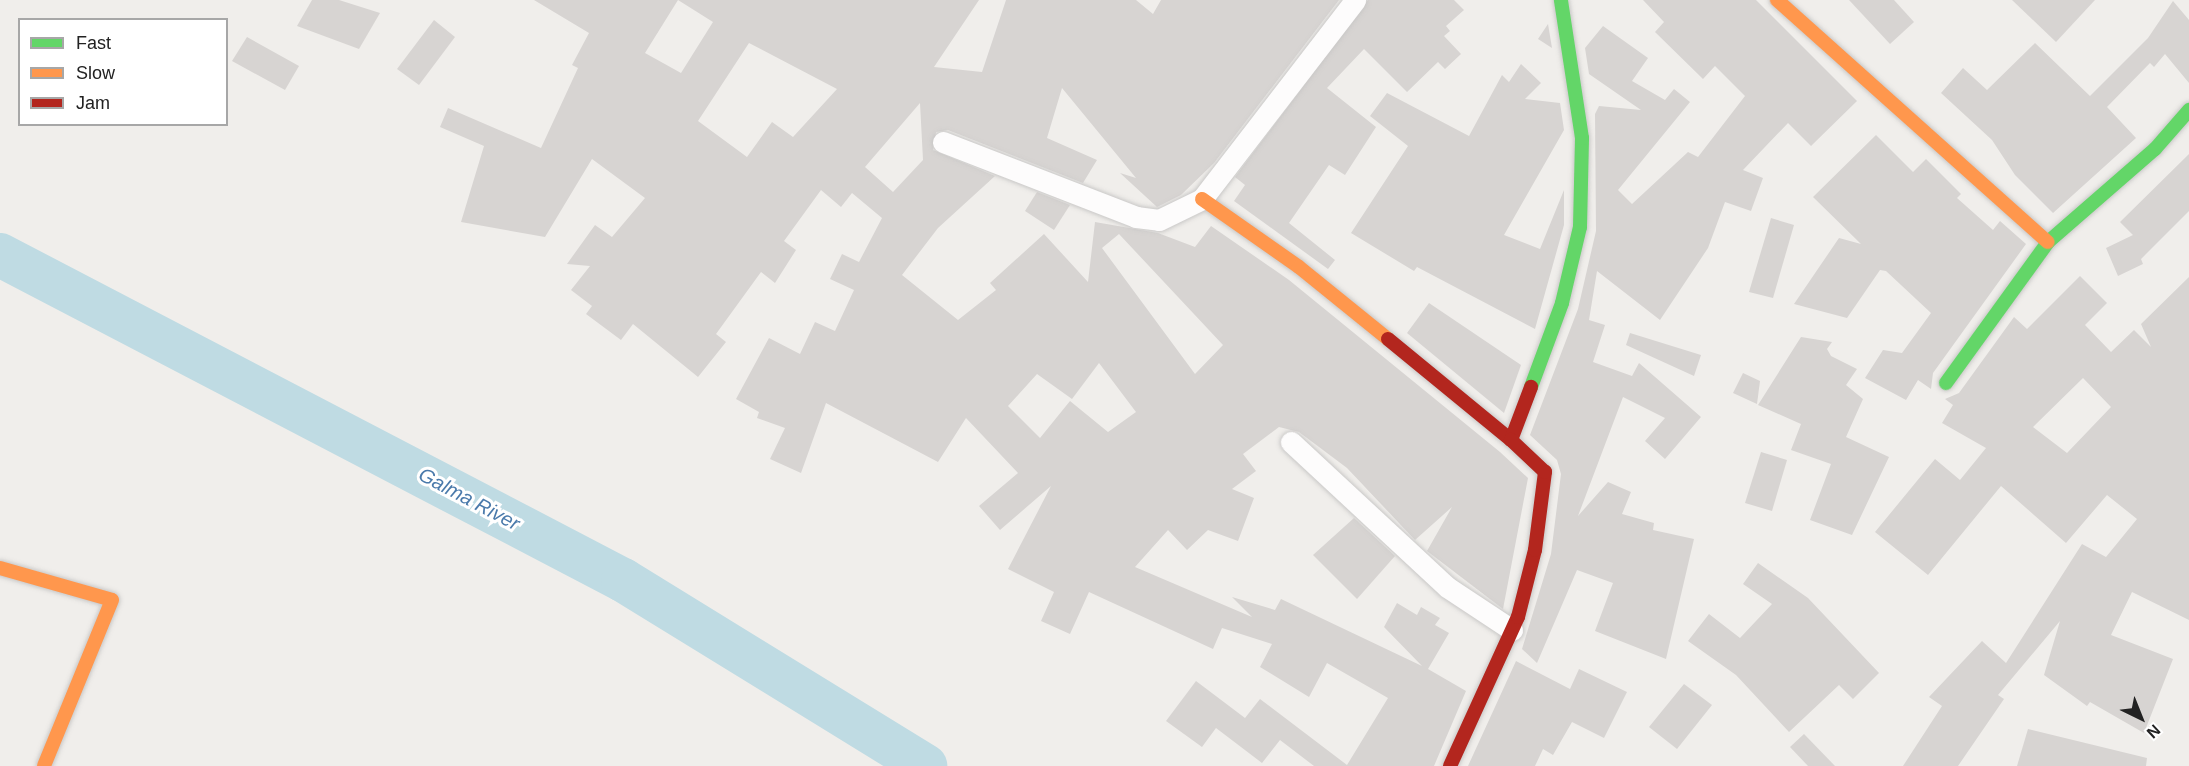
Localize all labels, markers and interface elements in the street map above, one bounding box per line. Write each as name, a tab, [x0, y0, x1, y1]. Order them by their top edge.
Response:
legend	[18, 18, 228, 126]
text: Fast	[76, 33, 111, 53]
text: Slow	[76, 63, 115, 83]
text: Jam	[76, 93, 110, 113]
water label: Galma River	[414, 462, 524, 536]
north arrow	[2111, 688, 2171, 748]
text: N	[2144, 721, 2164, 742]

